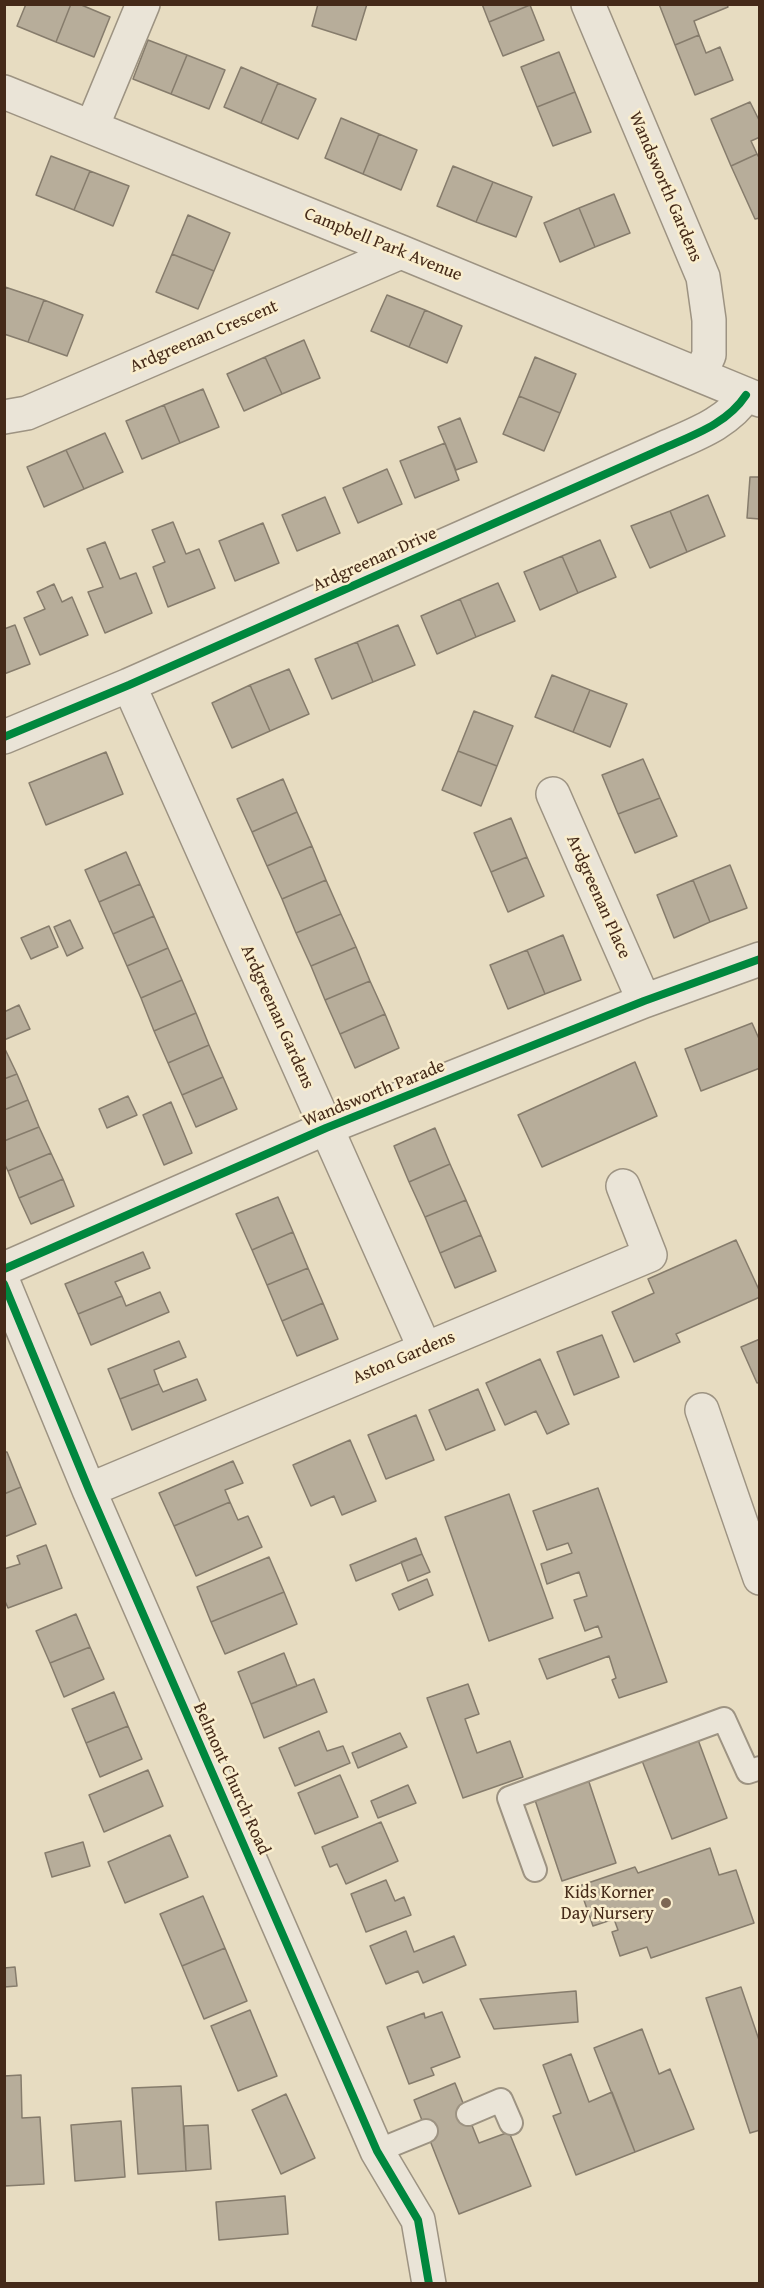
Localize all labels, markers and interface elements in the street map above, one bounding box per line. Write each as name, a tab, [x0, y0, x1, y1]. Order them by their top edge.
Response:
street label: Wandsworth Gardens	[624, 109, 706, 265]
street label: Campbell Park Avenue	[301, 203, 465, 287]
street label: Ardgreenan Crescent	[127, 296, 281, 378]
street label: Ardgreenan Drive	[309, 523, 441, 597]
street label: Ardgreenan Place	[561, 832, 635, 962]
street label: Ardgreenan Gardens	[236, 942, 318, 1092]
street label: Wandsworth Parade	[300, 1056, 448, 1132]
street label: Aston Gardens	[349, 1327, 459, 1389]
street label: Belmont Church Road	[188, 1700, 274, 1858]
place label: Kids Korner Day Nursery	[561, 1882, 654, 1924]
marker: Kids Korner Day Nursery	[659, 1896, 673, 1910]

